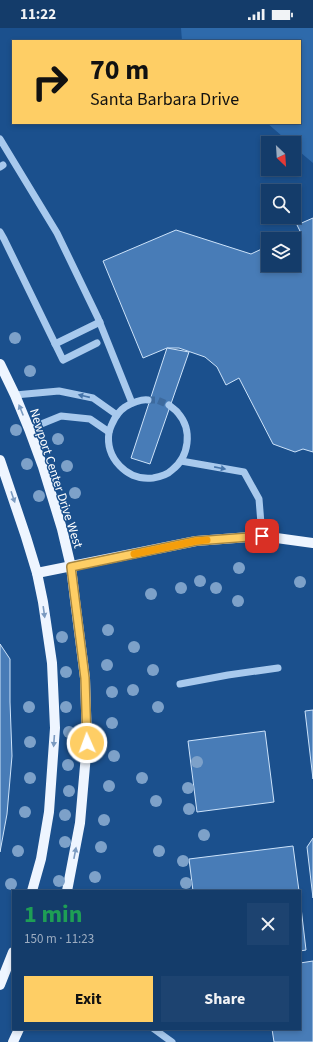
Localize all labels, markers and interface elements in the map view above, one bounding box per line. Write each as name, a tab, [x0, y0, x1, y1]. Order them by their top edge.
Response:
text: 11:22	[20, 4, 56, 25]
text: 70 m	[90, 50, 149, 90]
icon: right	[24, 56, 76, 108]
text: Santa Barbara Drive	[90, 87, 239, 112]
north arrow	[261, 136, 301, 176]
map controls	[261, 136, 301, 272]
button: search	[261, 184, 301, 224]
button: layers	[261, 232, 301, 272]
one-way arrow	[78, 393, 90, 399]
one-way arrow	[18, 404, 24, 415]
street label: Newport Center Drive West	[25, 406, 87, 551]
one-way arrow	[214, 465, 226, 471]
one-way arrow	[10, 492, 16, 504]
pin	[245, 519, 279, 553]
icon: arrive	[251, 525, 273, 547]
one-way arrow	[41, 605, 47, 618]
position arrow	[66, 722, 108, 764]
one-way arrow	[50, 735, 57, 747]
one-way arrow	[72, 847, 78, 859]
text: 1 min	[24, 897, 82, 932]
button: close	[247, 903, 289, 945]
text: 150 m · 11:23	[24, 930, 94, 948]
button: Exit	[24, 976, 153, 1022]
button: Share	[161, 976, 289, 1022]

